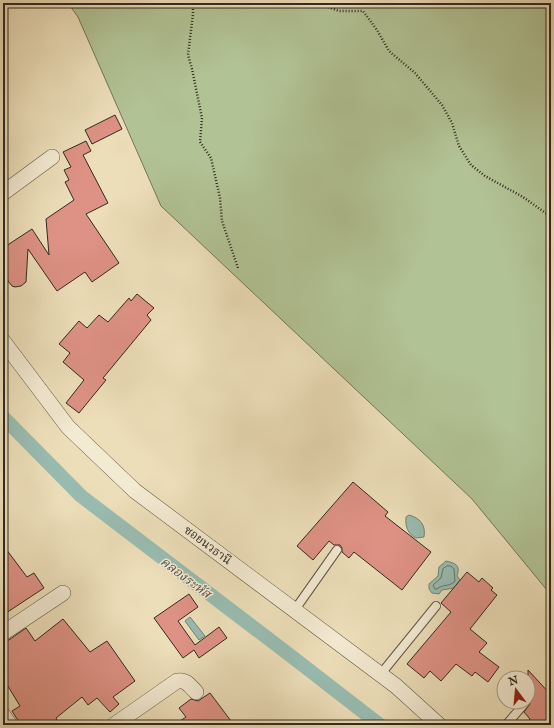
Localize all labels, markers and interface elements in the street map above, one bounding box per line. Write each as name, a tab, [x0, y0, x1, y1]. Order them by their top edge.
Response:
street label: ซอยนวธานี	[181, 523, 235, 568]
water label: คลองระหัส	[156, 554, 215, 604]
north arrow	[496, 670, 536, 710]
text: N	[506, 673, 520, 690]

